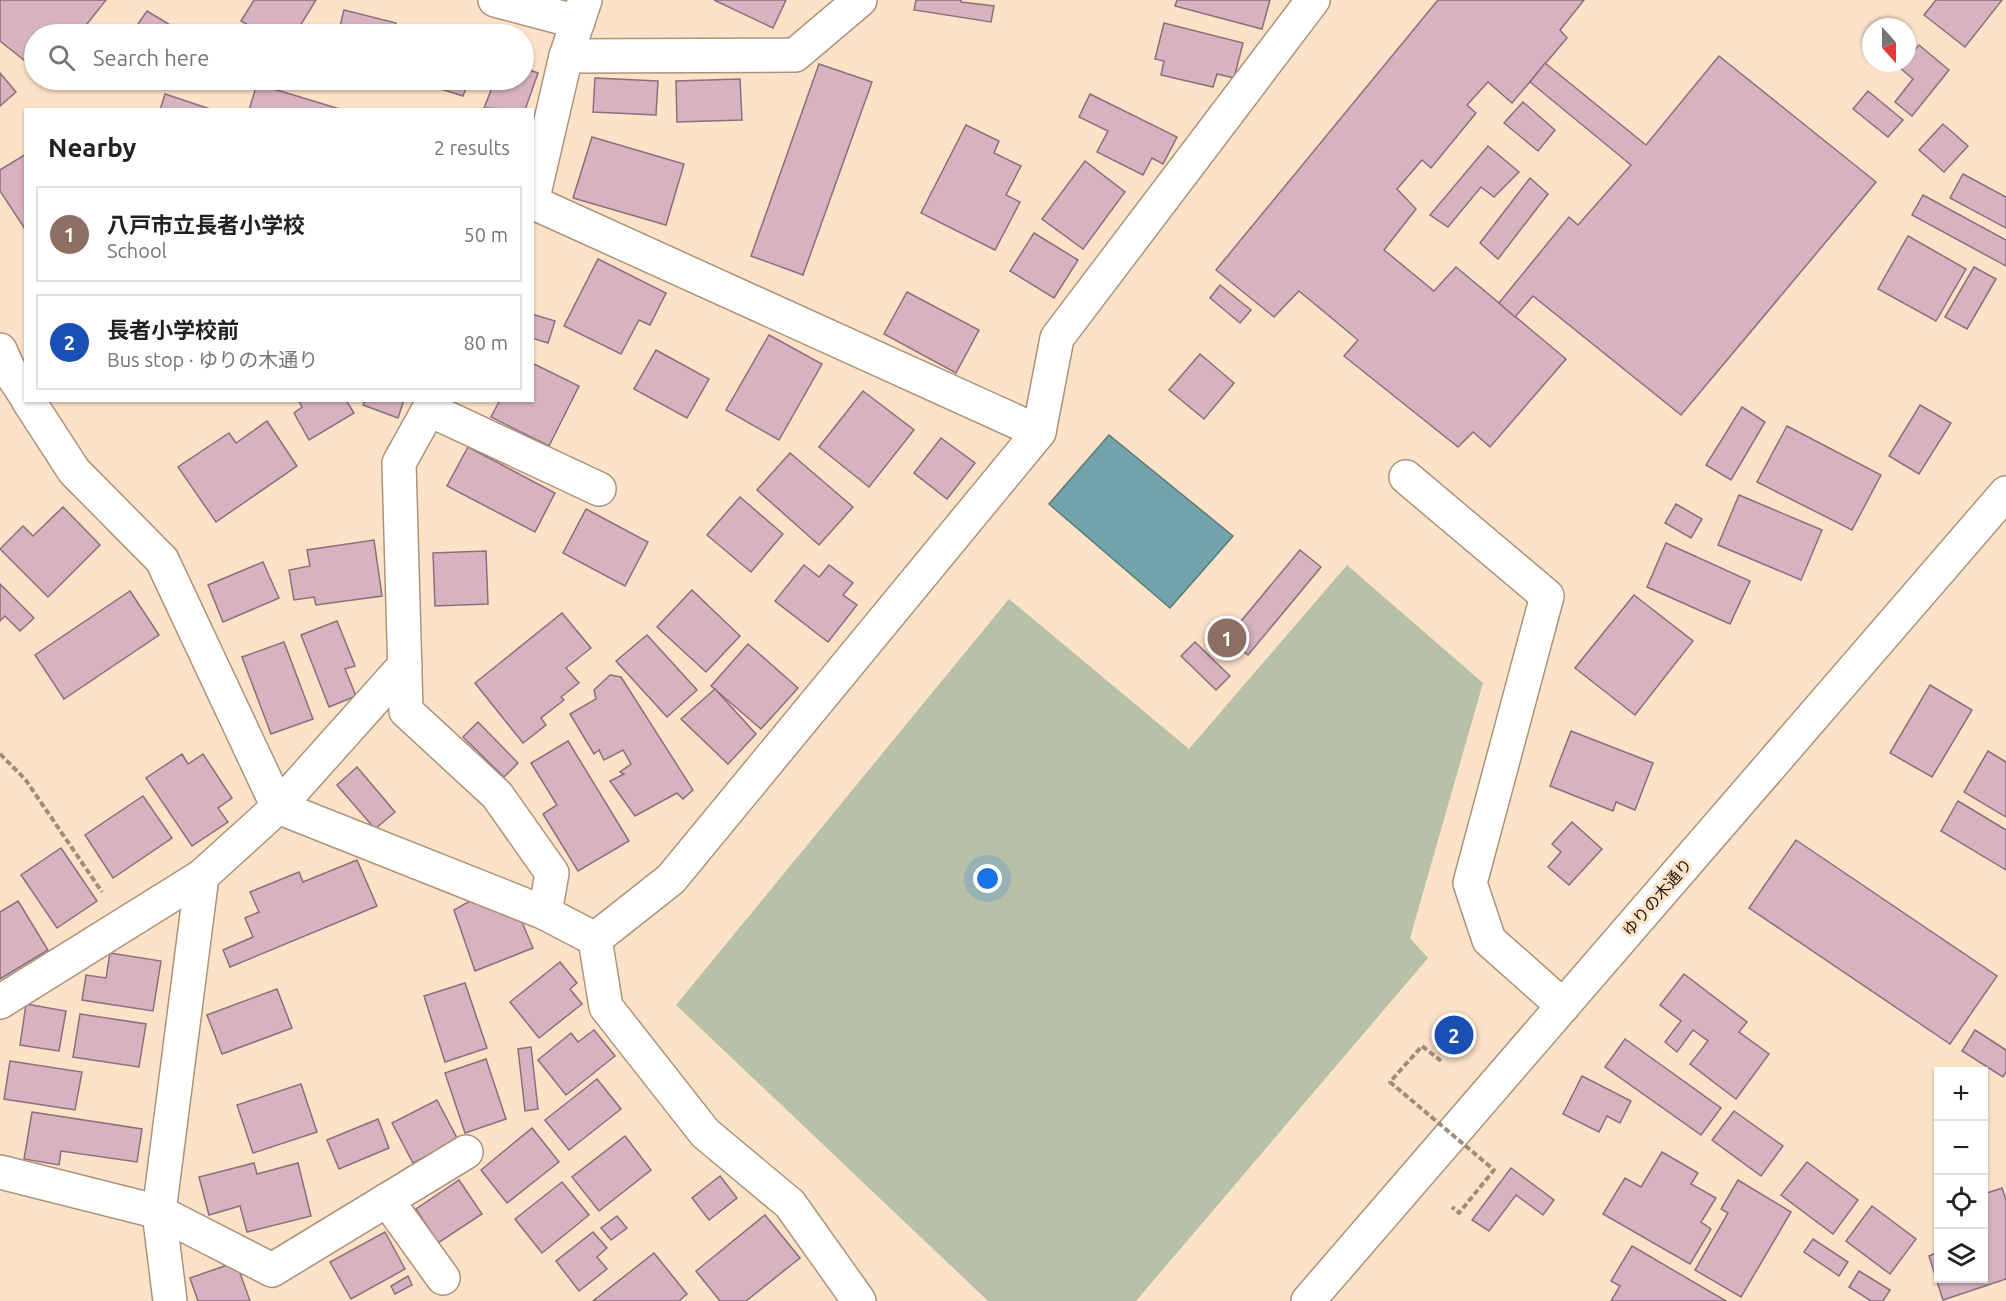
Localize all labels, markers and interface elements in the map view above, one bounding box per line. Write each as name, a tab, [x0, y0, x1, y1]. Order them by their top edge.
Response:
north arrow	[1862, 18, 1916, 72]
search box	[24, 24, 534, 90]
icon: search	[45, 41, 78, 74]
text: Search here	[93, 45, 209, 70]
text: Nearby	[48, 133, 136, 162]
text: 2 results	[434, 136, 510, 159]
text: 八戸市立長者小学校	[107, 212, 305, 237]
text: 1	[64, 223, 75, 246]
text: 50 m	[464, 223, 508, 246]
text: School	[107, 239, 167, 262]
text: 長者小学校前	[107, 317, 239, 342]
text: 2	[64, 331, 75, 354]
text: 80 m	[464, 331, 508, 354]
text: Bus stop · ゆりの木通り	[107, 348, 318, 371]
pin: 1	[1208, 616, 1246, 660]
street label: ゆりの木通り	[1619, 855, 1695, 939]
your location	[973, 864, 1002, 893]
pin: 2	[1434, 1012, 1474, 1058]
map controls	[1934, 1067, 1988, 1283]
button: +	[1934, 1067, 1988, 1121]
button: −	[1934, 1121, 1988, 1175]
button: locate	[1934, 1175, 1988, 1229]
button: layers	[1934, 1229, 1988, 1283]

